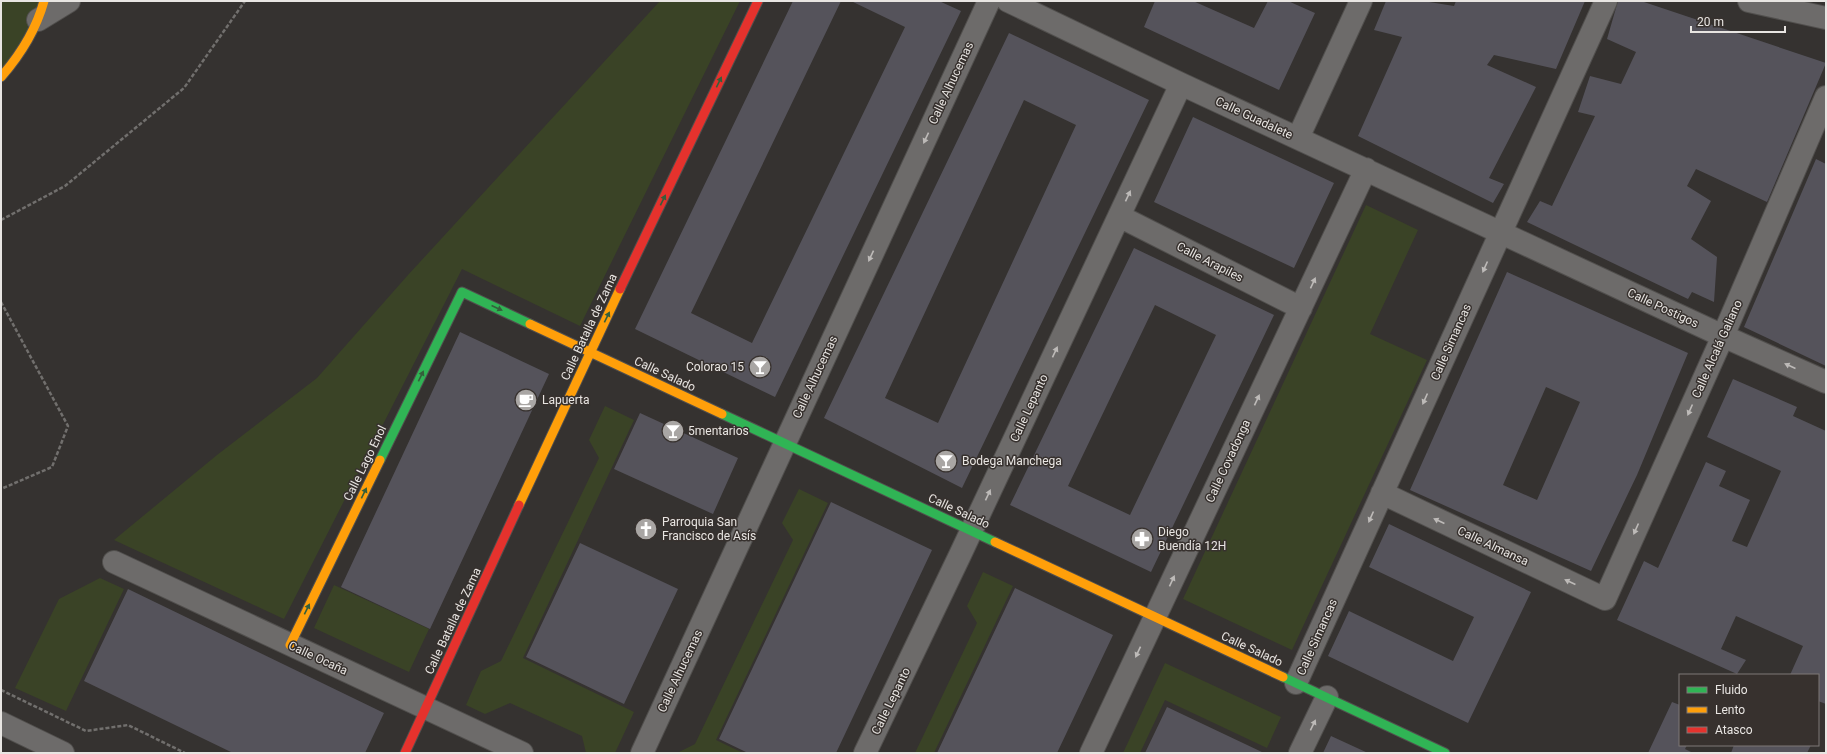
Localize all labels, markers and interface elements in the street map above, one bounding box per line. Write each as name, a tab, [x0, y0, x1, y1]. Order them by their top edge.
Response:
scale bar	[1691, 8, 1785, 34]
text: 20 m	[1697, 15, 1724, 29]
street label: Calle Alhucemas	[926, 40, 976, 126]
one-way arrow	[716, 77, 722, 88]
street label: Calle Guadalete	[1213, 94, 1295, 142]
one-way arrow	[923, 132, 929, 144]
one-way arrow	[1125, 191, 1131, 202]
one-way arrow	[660, 194, 666, 205]
street label: Calle Arapiles	[1174, 239, 1246, 285]
one-way arrow	[868, 250, 874, 262]
one-way arrow	[1482, 262, 1488, 273]
street label: Calle Batalla de Zama	[558, 271, 620, 383]
one-way arrow	[1310, 277, 1316, 289]
street label: Calle Postigos	[1625, 285, 1701, 331]
street label: Calle Alcalá Galiano	[1689, 298, 1745, 400]
street label: Calle Simancas	[1428, 302, 1474, 382]
one-way arrow	[492, 305, 503, 311]
one-way arrow	[604, 311, 610, 323]
street label: Calle Alhucemas	[790, 334, 840, 420]
one-way arrow	[1052, 347, 1058, 358]
street label: Calle Salado	[632, 354, 698, 394]
bar icon: Colorao 15	[747, 354, 773, 380]
place label: Colorao 15	[686, 360, 744, 374]
one-way arrow	[1784, 363, 1796, 369]
one-way arrow	[418, 370, 424, 382]
street label: Calle Lepanto	[1007, 372, 1051, 444]
cafe icon: Lapuerta	[513, 387, 539, 413]
place label: Lapuerta	[542, 393, 590, 407]
one-way arrow	[1422, 393, 1428, 404]
one-way arrow	[1254, 395, 1260, 406]
one-way arrow	[1687, 404, 1693, 416]
street label: Calle Covadonga	[1203, 417, 1253, 505]
bar icon: 5mentarios	[660, 418, 686, 444]
street label: Calle Lago Enol	[341, 423, 389, 503]
place label: 5mentarios	[688, 424, 749, 438]
bar icon: Bodega Manchega	[933, 448, 959, 474]
place label: Bodega Manchega	[962, 454, 1062, 468]
one-way arrow	[361, 487, 367, 498]
one-way arrow	[985, 490, 991, 501]
street label: Calle Salado	[926, 491, 992, 531]
one-way arrow	[1368, 511, 1374, 522]
place label: Parroquia San Francisco de Asís	[662, 515, 756, 543]
church icon: Parroquia San Francisco de Asís	[633, 516, 659, 542]
one-way arrow	[1434, 518, 1445, 524]
street label: Calle Almansa	[1455, 523, 1531, 569]
one-way arrow	[1633, 523, 1639, 535]
place label: Diego Buendía 12H	[1158, 525, 1226, 553]
pharmacy icon: Diego Buendía 12H	[1129, 526, 1155, 552]
street label: Calle Batalla de Zama	[422, 565, 484, 677]
one-way arrow	[1169, 576, 1175, 587]
one-way arrow	[1564, 579, 1575, 585]
street label: Calle Simancas	[1294, 597, 1340, 677]
one-way arrow	[304, 604, 310, 615]
street label: Calle Alhucemas	[655, 628, 705, 714]
street label: Calle Salado	[1219, 629, 1285, 669]
street label: Calle Ocaña	[286, 638, 350, 678]
one-way arrow	[1135, 646, 1141, 657]
street label: Calle Lepanto	[869, 665, 913, 737]
legend	[1679, 674, 1819, 746]
text: Fluido	[1715, 683, 1748, 697]
text: Lento	[1715, 703, 1745, 717]
one-way arrow	[1310, 719, 1316, 731]
text: Atasco	[1715, 723, 1753, 737]

